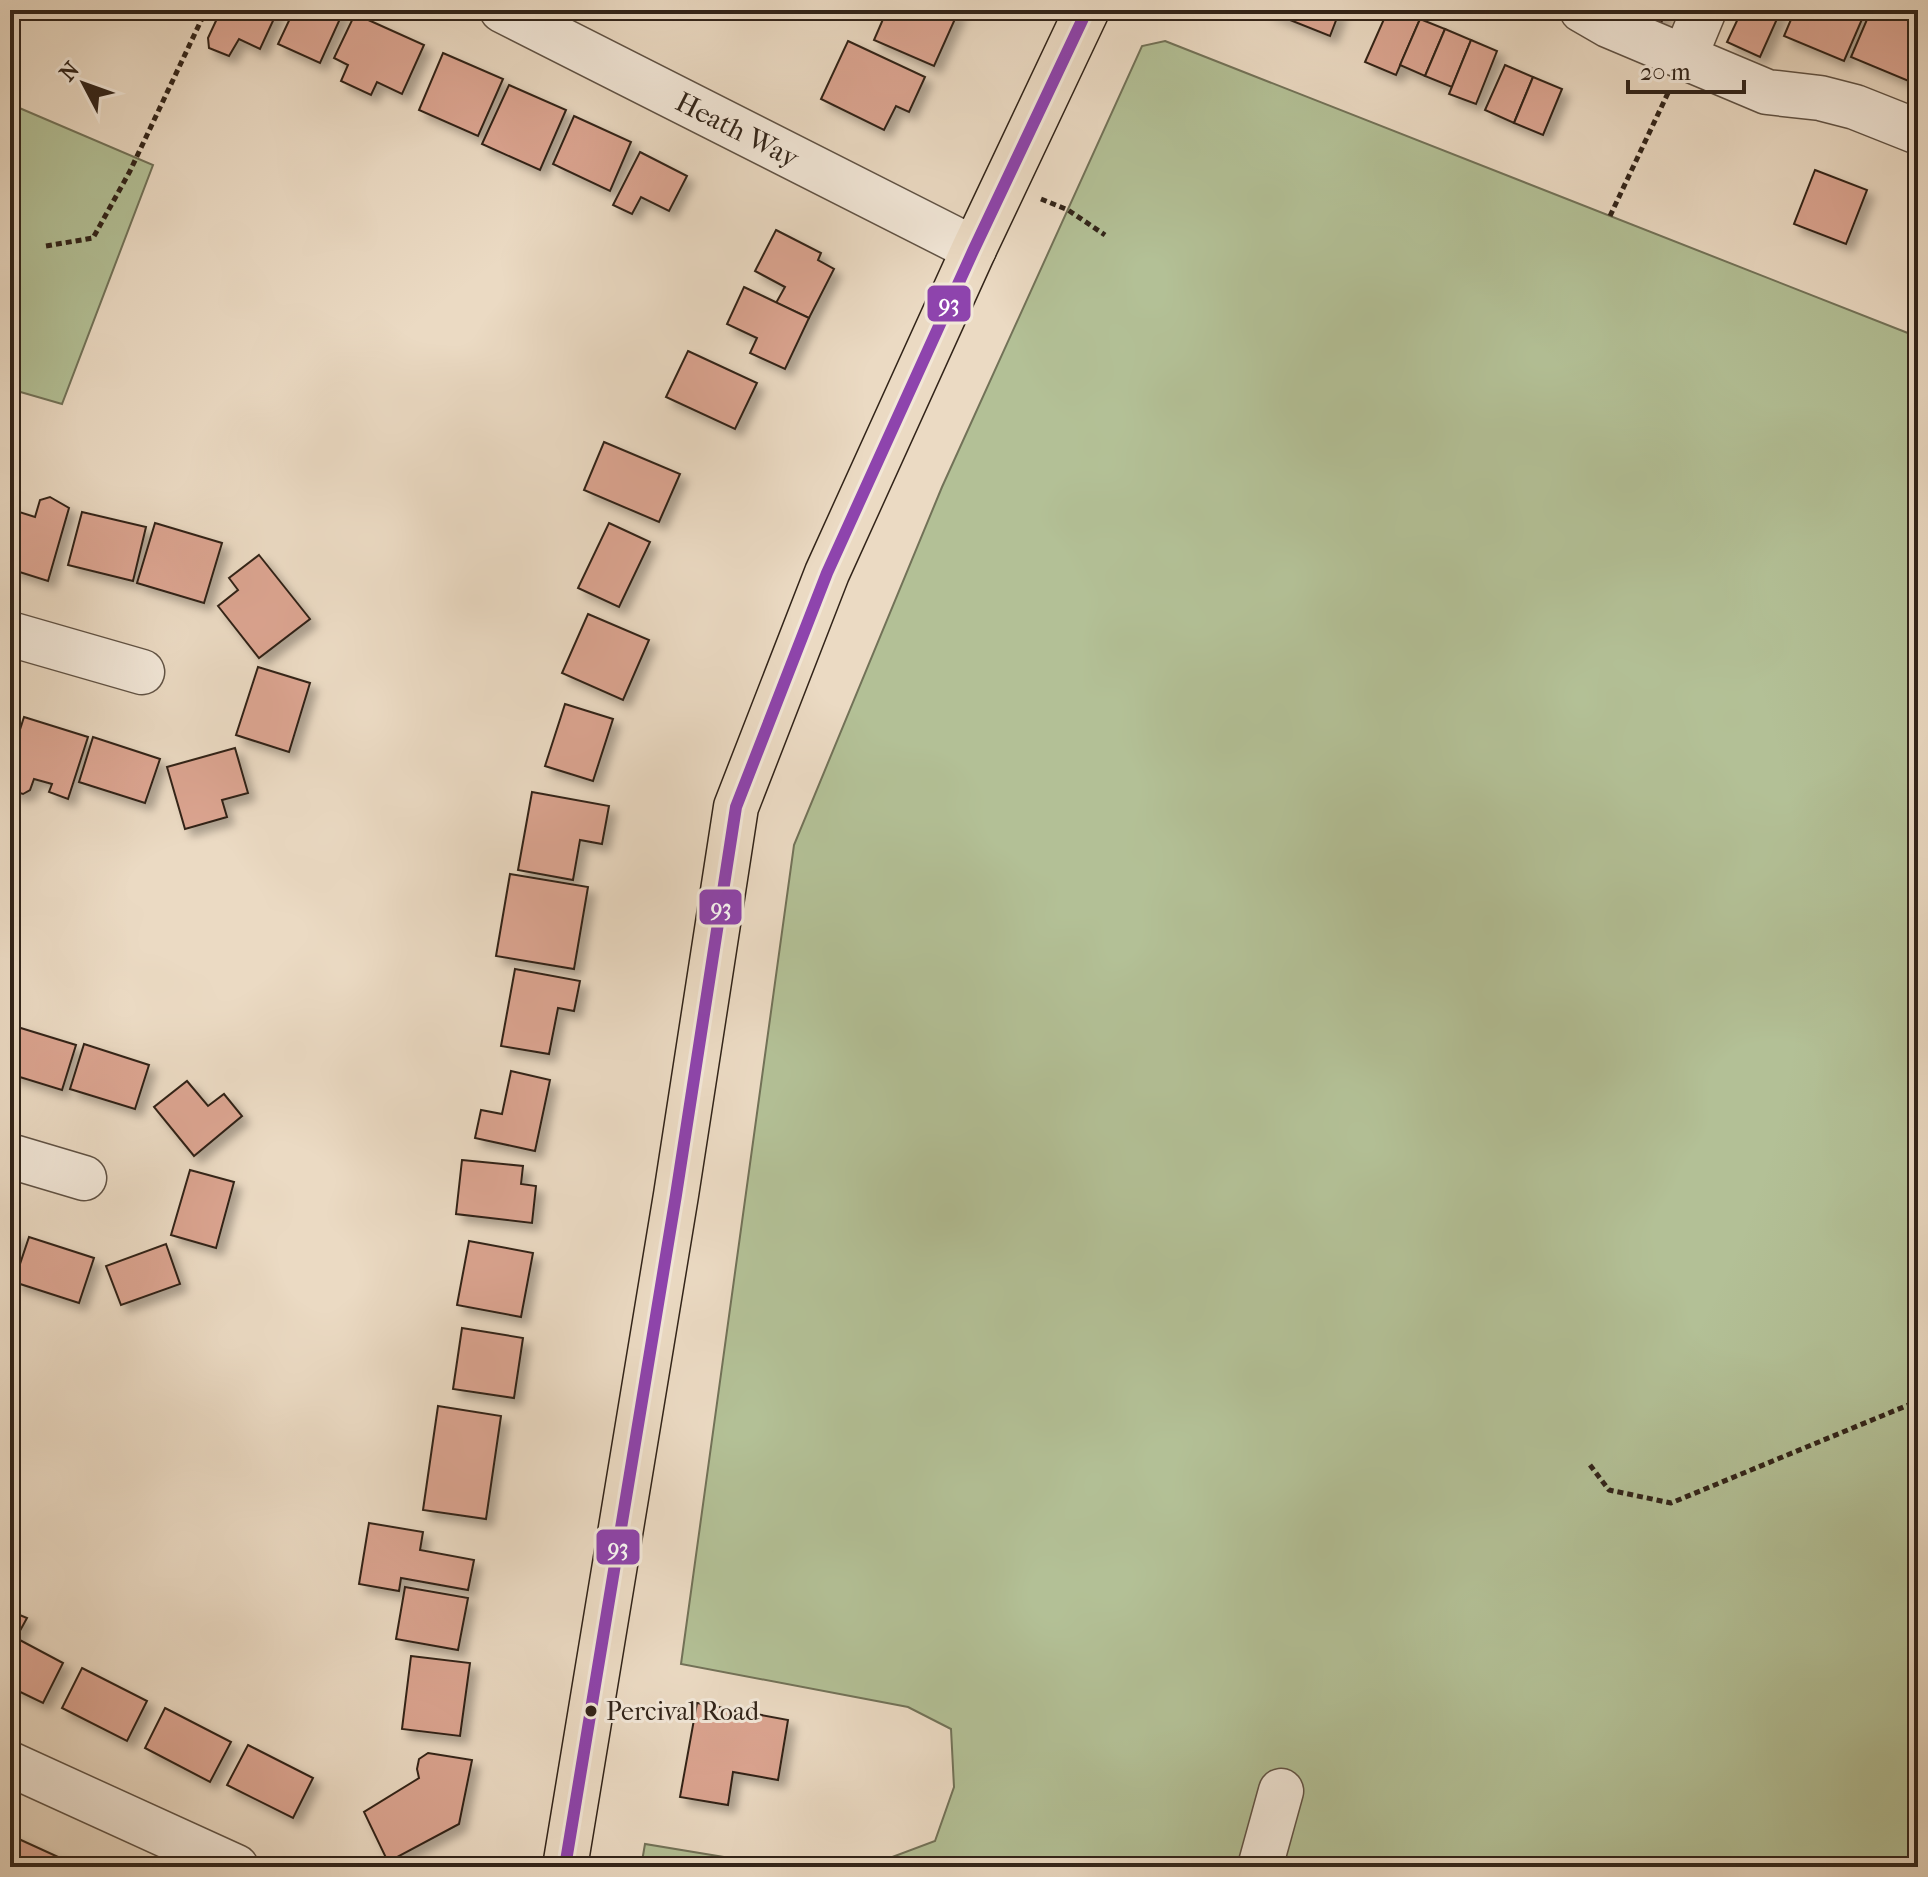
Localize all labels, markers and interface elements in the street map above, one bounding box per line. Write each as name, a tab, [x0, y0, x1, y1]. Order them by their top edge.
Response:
north arrow	[44, 44, 124, 124]
scale bar	[1628, 44, 1744, 94]
text: N	[54, 56, 85, 86]
text: 20 m	[1640, 58, 1691, 86]
street label: Heath Way	[671, 84, 805, 175]
line badge: 93	[926, 284, 972, 323]
text: 93	[938, 291, 959, 317]
line badge: 93	[698, 888, 743, 926]
text: 93	[710, 895, 731, 921]
line badge: 93	[595, 1528, 641, 1566]
text: 93	[607, 1535, 628, 1561]
place label: Percival Road	[606, 1696, 760, 1727]
marker: Percival Road	[583, 1703, 599, 1719]

